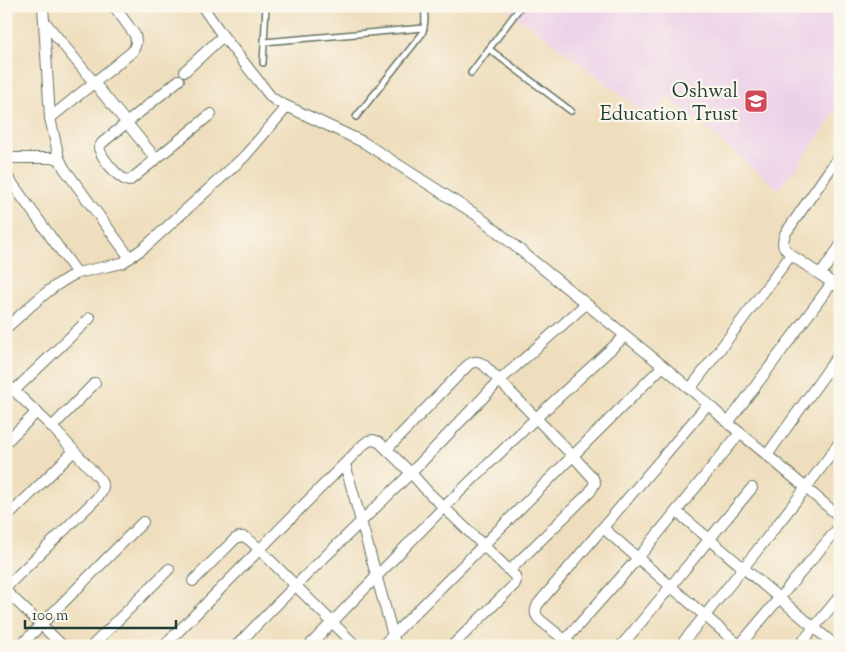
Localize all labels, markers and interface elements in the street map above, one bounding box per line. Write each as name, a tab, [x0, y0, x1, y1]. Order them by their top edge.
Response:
place label: Oshwal Education Trust	[600, 78, 738, 130]
school or university icon: Oshwal Education Trust	[743, 88, 769, 114]
scale bar	[25, 597, 176, 629]
text: 100 m	[32, 606, 69, 627]

